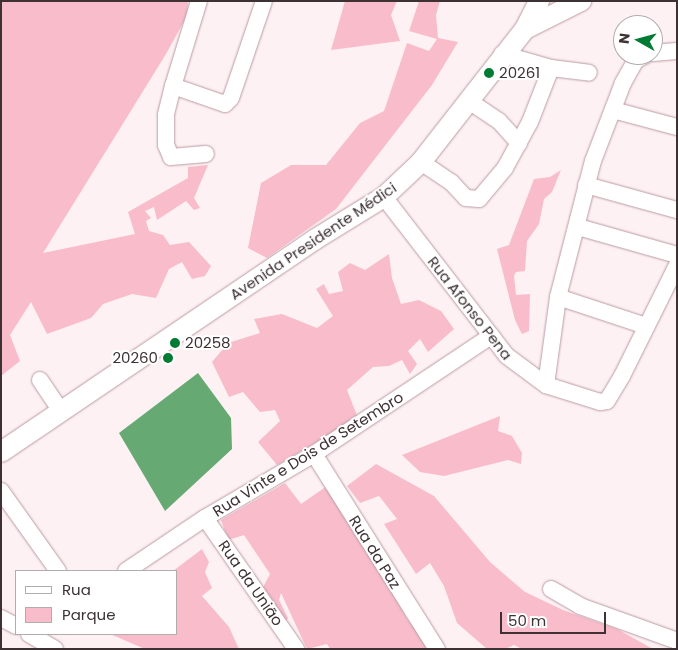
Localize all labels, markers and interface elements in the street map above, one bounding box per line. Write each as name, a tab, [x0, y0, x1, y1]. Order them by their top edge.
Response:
north arrow	[613, 15, 663, 65]
text: N	[614, 32, 635, 45]
place label: 20261	[499, 64, 540, 82]
marker: 20261	[483, 67, 495, 79]
street label: Avenida Presidente Médici	[226, 178, 400, 304]
street label: Rua Afonso Pena	[424, 253, 516, 363]
place label: 20258	[185, 334, 231, 352]
marker: 20258	[169, 337, 181, 349]
place label: 20260	[112, 349, 158, 367]
marker: 20260	[162, 352, 174, 364]
street label: Rua Vinte e Dois de Setembro	[209, 388, 407, 520]
street label: Rua da Paz	[345, 512, 405, 592]
street label: Rua da União	[215, 537, 287, 629]
legend	[15, 570, 178, 635]
text: Rua	[62, 579, 91, 600]
scale bar	[503, 602, 609, 634]
text: Parque	[62, 604, 115, 625]
text: 50 m	[508, 610, 546, 631]

